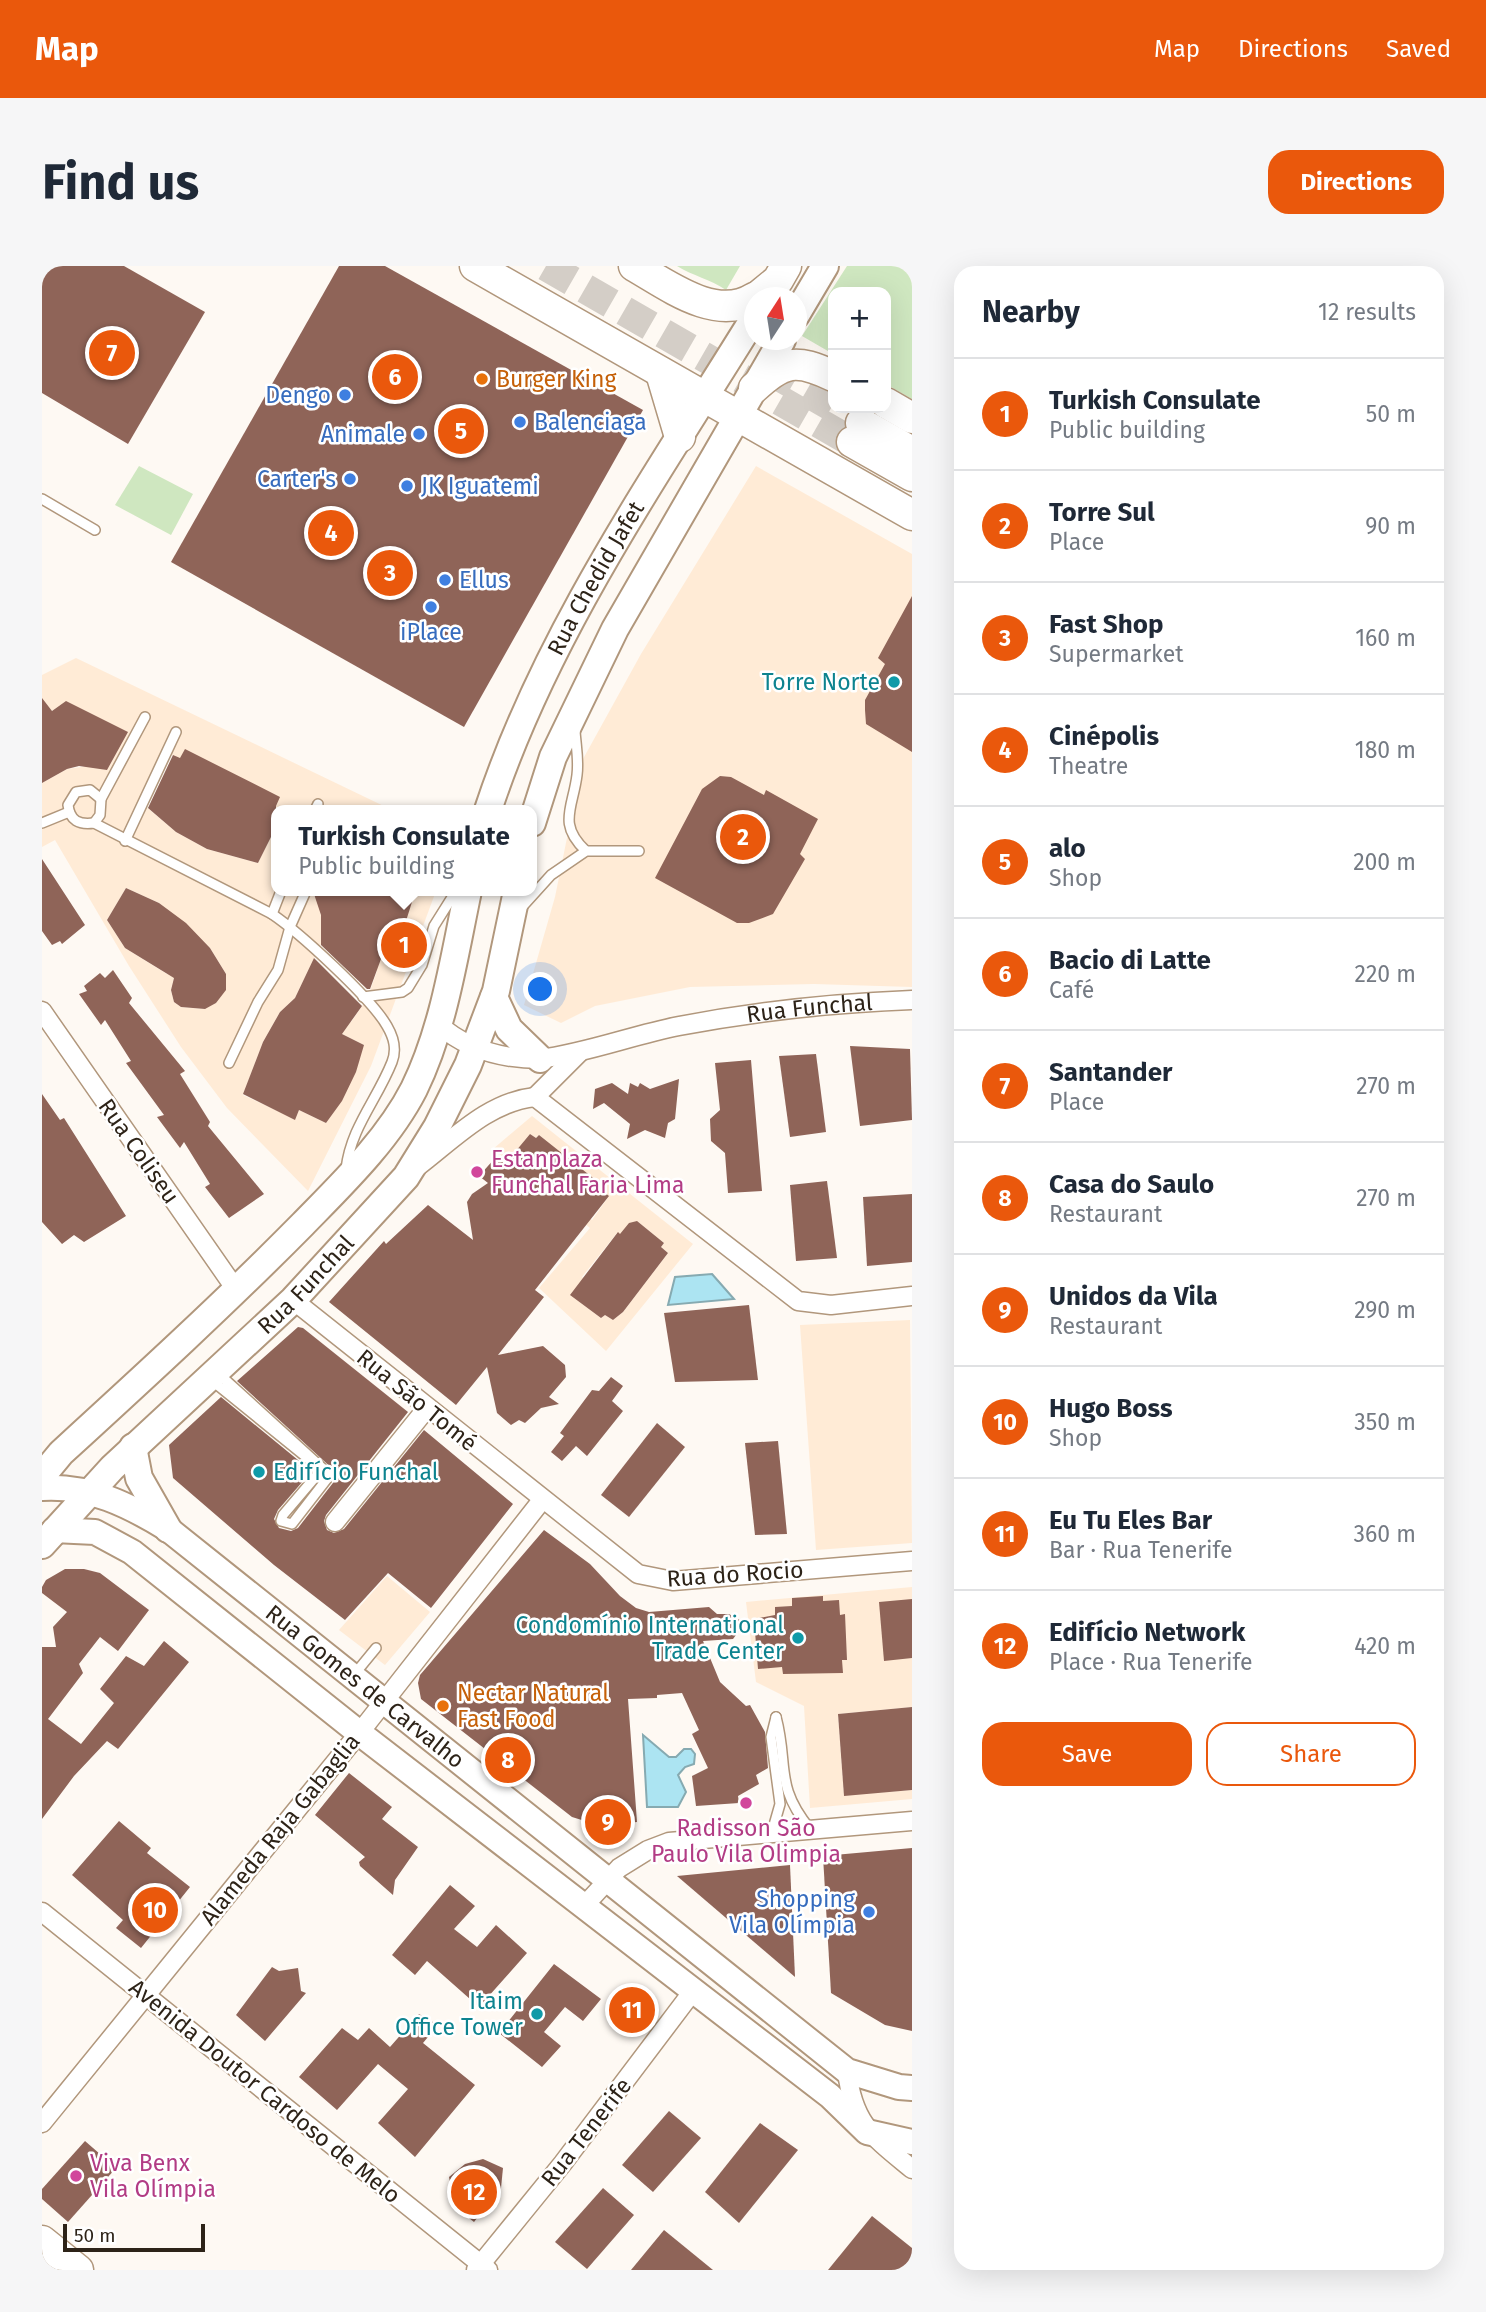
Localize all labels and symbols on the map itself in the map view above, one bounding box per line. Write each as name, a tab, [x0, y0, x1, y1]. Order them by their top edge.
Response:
north arrow	[744, 287, 807, 350]
pin: 7	[89, 327, 135, 379]
pin: 6	[372, 351, 418, 403]
place label: Burger King	[496, 365, 617, 393]
marker: Burger King	[474, 371, 490, 387]
place label: Dengo	[265, 381, 331, 409]
marker: Dengo	[337, 387, 353, 403]
pin: 5	[438, 405, 484, 457]
place label: Balenciaga	[534, 408, 647, 436]
marker: Balenciaga	[512, 414, 528, 430]
place label: Animale	[321, 420, 405, 448]
marker: Animale	[411, 426, 427, 442]
place label: Carter's	[257, 465, 336, 493]
marker: Carter's	[342, 471, 358, 487]
place label: JK Iguatemi	[421, 472, 539, 500]
marker: JK Iguatemi	[399, 478, 415, 494]
street label: Rua Chedid Jafet	[541, 495, 650, 660]
pin: 4	[308, 507, 354, 559]
pin: 3	[367, 547, 413, 599]
place label: Ellus	[459, 566, 509, 594]
marker: Ellus	[437, 572, 453, 588]
marker: iPlace	[423, 599, 439, 615]
place label: iPlace	[400, 618, 462, 646]
place label: Torre Norte	[762, 668, 880, 696]
marker: Torre Norte	[886, 674, 902, 690]
pin: 2	[720, 811, 766, 863]
pin: 1	[381, 919, 427, 971]
your location	[523, 972, 557, 1006]
street label: Rua Funchal	[745, 988, 874, 1029]
street label: Rua Coliseu	[93, 1093, 185, 1209]
place label: Estanplaza Funchal Faria Lima	[491, 1145, 684, 1199]
marker: Estanplaza Funchal Faria Lima	[469, 1164, 485, 1180]
street label: Rua Funchal	[252, 1229, 360, 1340]
street label: Rua São Tomé	[351, 1343, 483, 1457]
place label: Edifício Funchal	[273, 1458, 439, 1486]
marker: Edifício Funchal	[251, 1464, 267, 1480]
street label: Rua do Rocio	[666, 1555, 804, 1593]
street label: Rua Gomes de Carvalho	[260, 1599, 470, 1774]
place label: Condomínio International Trade Center	[515, 1611, 784, 1665]
marker: Condomínio International Trade Center	[790, 1630, 806, 1646]
place label: Nectar Natural Fast Food	[457, 1679, 609, 1733]
marker: Nectar Natural Fast Food	[435, 1698, 451, 1714]
street label: Alameda Raja Gabaglia	[194, 1728, 366, 1930]
pin: 8	[485, 1734, 531, 1786]
marker: Radisson São Paulo Vila Olimpia	[738, 1795, 754, 1811]
pin: 9	[585, 1796, 631, 1848]
place label: Radisson São Paulo Vila Olimpia	[651, 1814, 841, 1868]
pin: 10	[132, 1884, 178, 1936]
place label: Shopping Vila Olímpia	[729, 1885, 855, 1939]
marker: Shopping Vila Olímpia	[861, 1904, 877, 1920]
street label: Avenida Doutor Cardoso de Melo	[124, 1973, 406, 2209]
pin: 11	[609, 1984, 655, 2036]
place label: Itaim Office Tower	[395, 1987, 523, 2041]
marker: Itaim Office Tower	[529, 2006, 545, 2022]
street label: Rua Tenerife	[535, 2072, 637, 2192]
place label: Viva Benx Vila Olímpia	[90, 2149, 216, 2203]
pin: 12	[451, 2166, 497, 2218]
marker: Viva Benx Vila Olímpia	[68, 2168, 84, 2184]
scale bar	[63, 2221, 205, 2253]

